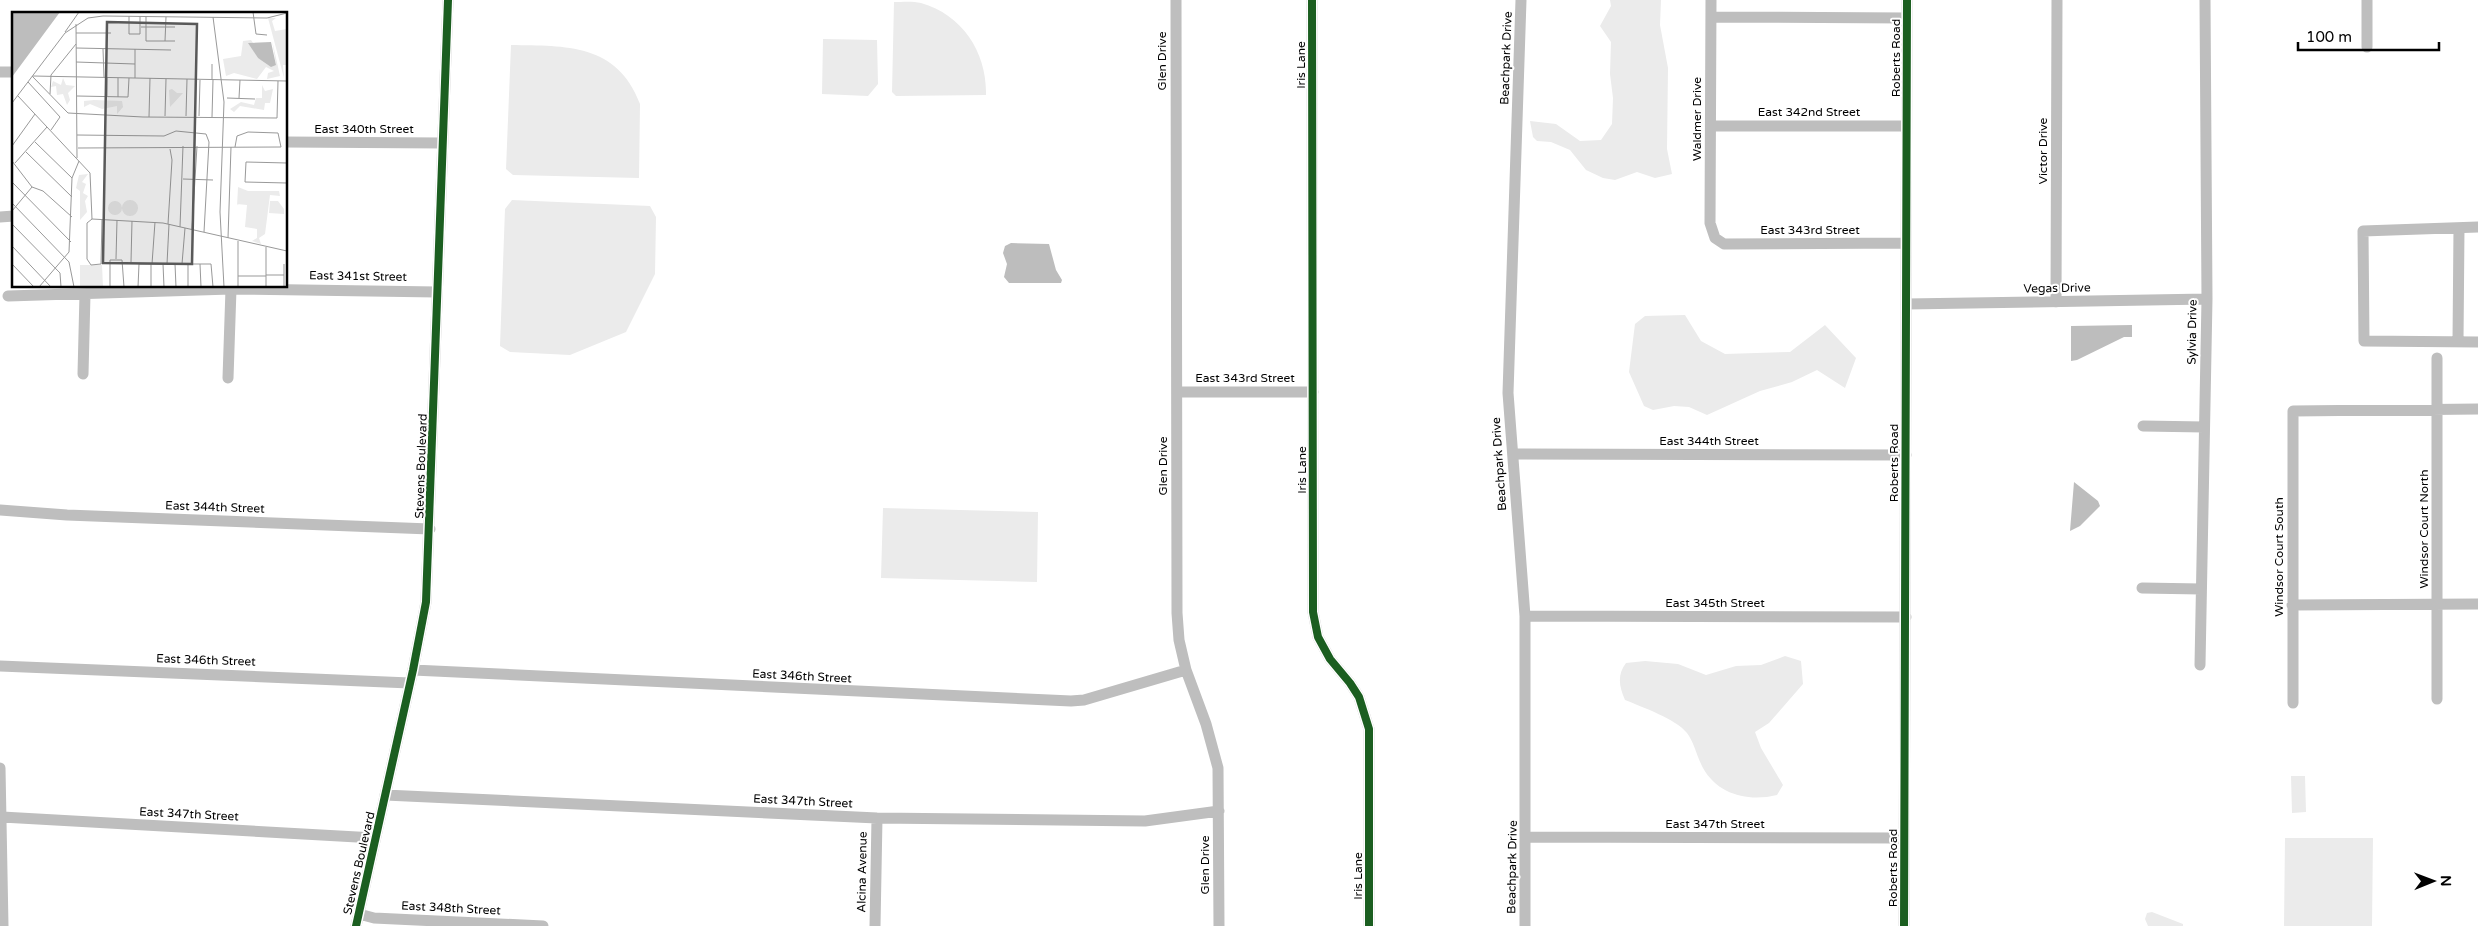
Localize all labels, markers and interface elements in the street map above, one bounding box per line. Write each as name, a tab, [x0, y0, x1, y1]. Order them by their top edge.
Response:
street label: Beachpark Drive	[1497, 11, 1515, 105]
inset map	[12, 12, 288, 288]
street label: Roberts Road	[1889, 19, 1903, 97]
scale bar	[2298, 20, 2439, 52]
text: 100 m	[2306, 28, 2352, 46]
street label: Glen Drive	[1155, 31, 1169, 90]
street label: Iris Lane	[1294, 41, 1308, 89]
street label: Waldmer Drive	[1690, 77, 1704, 161]
street label: East 342nd Street	[1758, 105, 1861, 119]
street label: Victor Drive	[2036, 117, 2050, 184]
street label: East 340th Street	[314, 122, 414, 136]
street label: East 343rd Street	[1760, 223, 1860, 237]
street label: East 341st Street	[309, 268, 408, 284]
street label: Vegas Drive	[2023, 280, 2091, 296]
street label: Sylvia Drive	[2184, 299, 2200, 365]
street label: East 343rd Street	[1195, 371, 1295, 385]
street label: Stevens Boulevard	[412, 413, 430, 519]
street label: Beachpark Drive	[1489, 417, 1509, 511]
street label: Roberts Road	[1887, 424, 1901, 502]
street label: East 344th Street	[1659, 434, 1759, 448]
street label: Glen Drive	[1156, 436, 1170, 495]
street label: Iris Lane	[1295, 446, 1309, 494]
street label: Windsor Court North	[2417, 470, 2431, 588]
street label: Windsor Court South	[2272, 497, 2286, 617]
street label: East 344th Street	[165, 498, 265, 516]
street label: East 345th Street	[1665, 596, 1765, 610]
street label: East 346th Street	[156, 651, 256, 669]
street label: East 346th Street	[752, 666, 853, 686]
street label: East 347th Street	[753, 791, 854, 811]
street label: East 347th Street	[139, 804, 240, 824]
street label: Stevens Boulevard	[340, 810, 378, 916]
street label: East 347th Street	[1665, 817, 1765, 831]
street label: Beachpark Drive	[1504, 820, 1520, 914]
street label: Roberts Road	[1886, 829, 1900, 907]
street label: Alcina Avenue	[854, 831, 870, 913]
street label: Glen Drive	[1198, 835, 1212, 894]
street label: Iris Lane	[1351, 852, 1365, 900]
north arrow	[2408, 856, 2458, 906]
text: N	[2437, 875, 2454, 887]
street label: East 348th Street	[401, 898, 502, 918]

